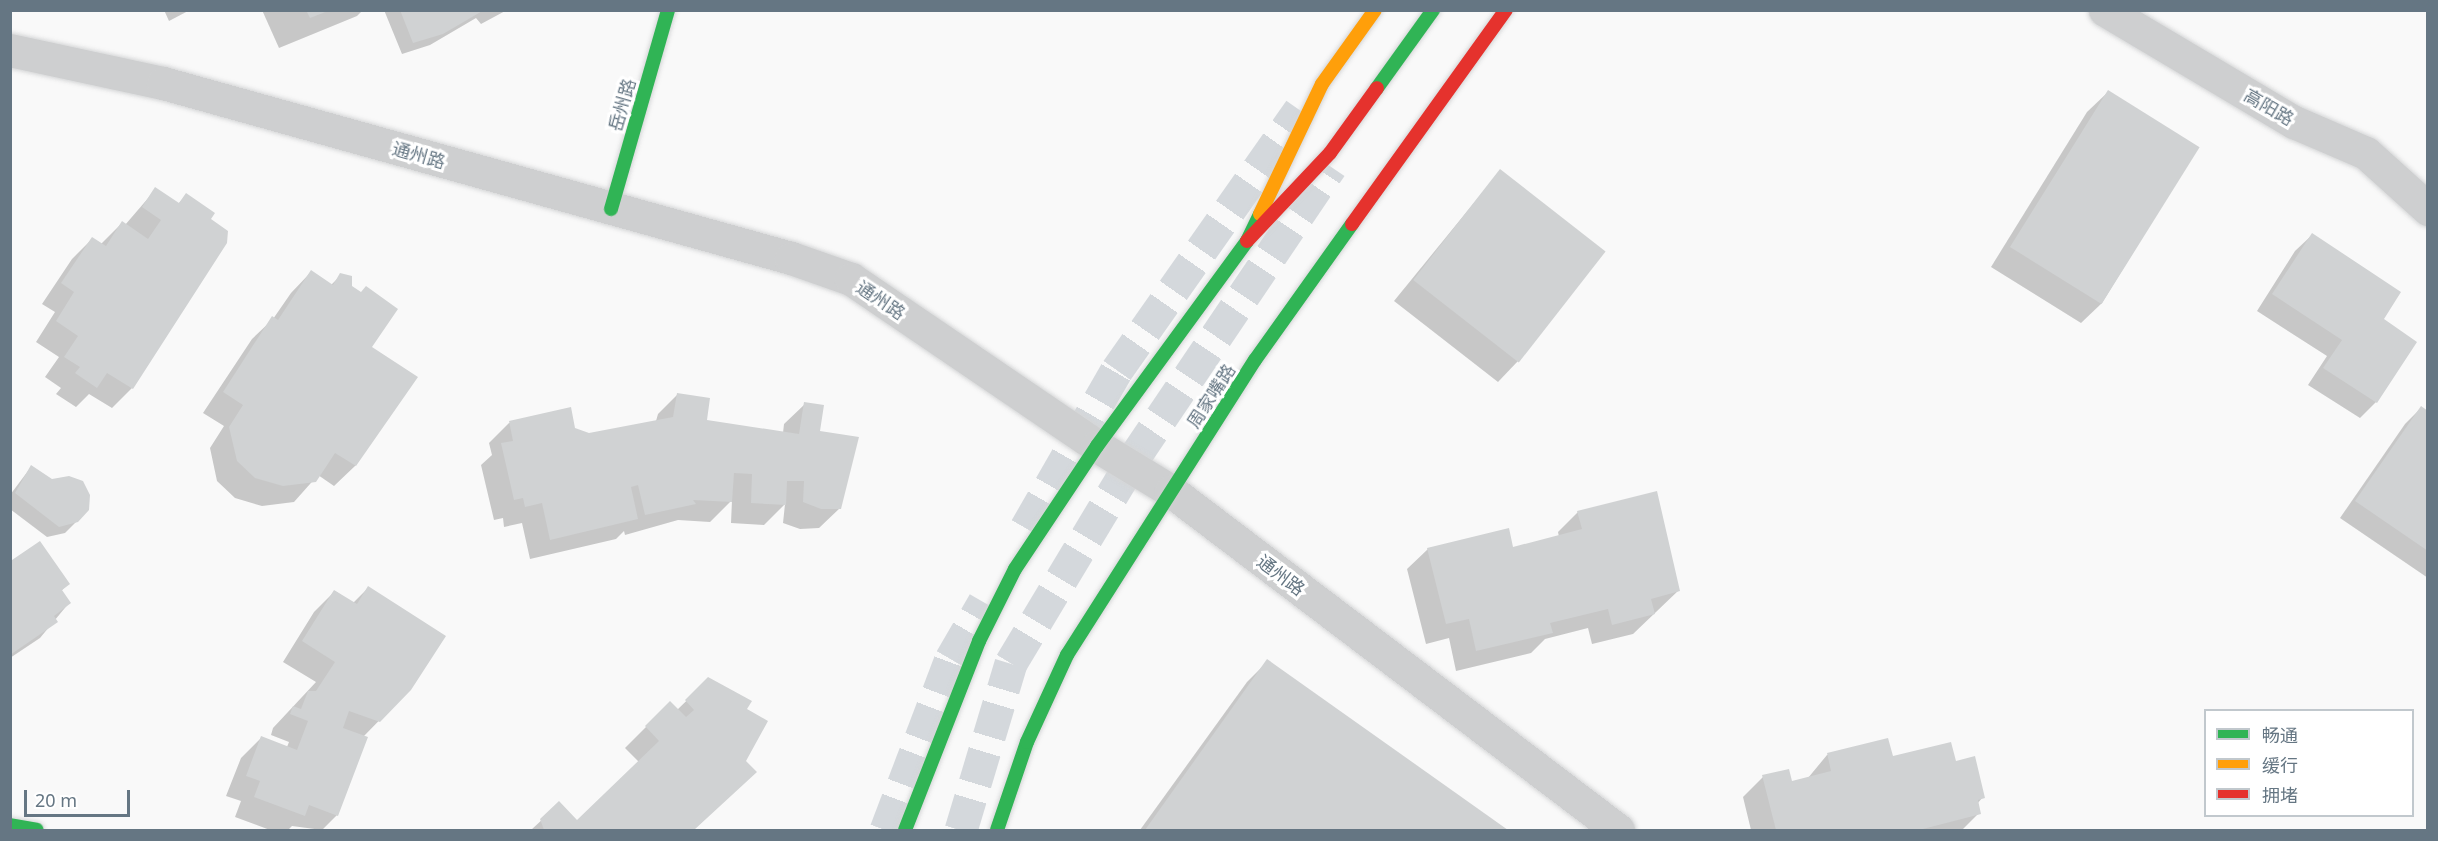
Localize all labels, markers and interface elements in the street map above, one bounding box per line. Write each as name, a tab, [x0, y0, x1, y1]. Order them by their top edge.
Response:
street label: 岳州路	[604, 76, 640, 134]
street label: 高阳路	[2240, 84, 2298, 130]
street label: 通州路	[390, 137, 448, 173]
street label: 通州路	[853, 276, 909, 324]
street label: 周家嘴路	[1182, 360, 1240, 432]
street label: 通州路	[1253, 550, 1309, 600]
legend	[2204, 709, 2414, 817]
text: 畅通	[2262, 723, 2298, 747]
text: 缓行	[2262, 753, 2298, 777]
scale bar	[27, 778, 134, 816]
text: 拥堵	[2262, 783, 2298, 807]
text: 20 m	[35, 788, 77, 812]

